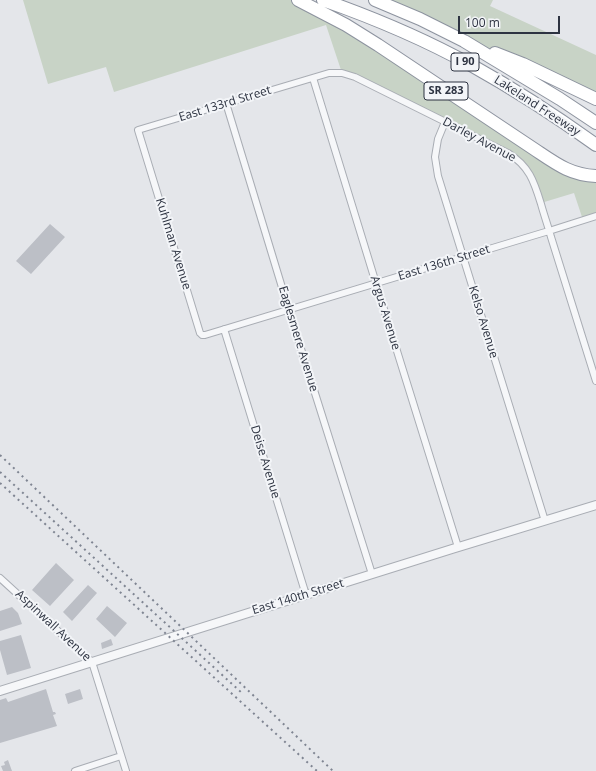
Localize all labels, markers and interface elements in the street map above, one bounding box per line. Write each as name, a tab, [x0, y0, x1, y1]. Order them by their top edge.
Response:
scale bar	[460, 8, 562, 34]
text: 100 m	[465, 14, 500, 31]
road number: I 90	[451, 53, 479, 71]
street label: Lakeland Freeway	[491, 73, 583, 139]
road number: SR 283	[424, 82, 468, 100]
street label: East 133rd Street	[177, 83, 273, 125]
street label: Darley Avenue	[440, 115, 518, 165]
street label: Kuhlman Avenue	[152, 196, 194, 292]
street label: East 136th Street	[396, 242, 492, 284]
street label: Argus Avenue	[367, 274, 403, 352]
street label: Eaglesmere Avenue	[275, 284, 321, 394]
street label: Kelso Avenue	[465, 284, 501, 360]
street label: Deise Avenue	[247, 424, 283, 500]
street label: East 140th Street	[250, 576, 346, 618]
street label: Aspinwall Avenue	[12, 587, 94, 665]

